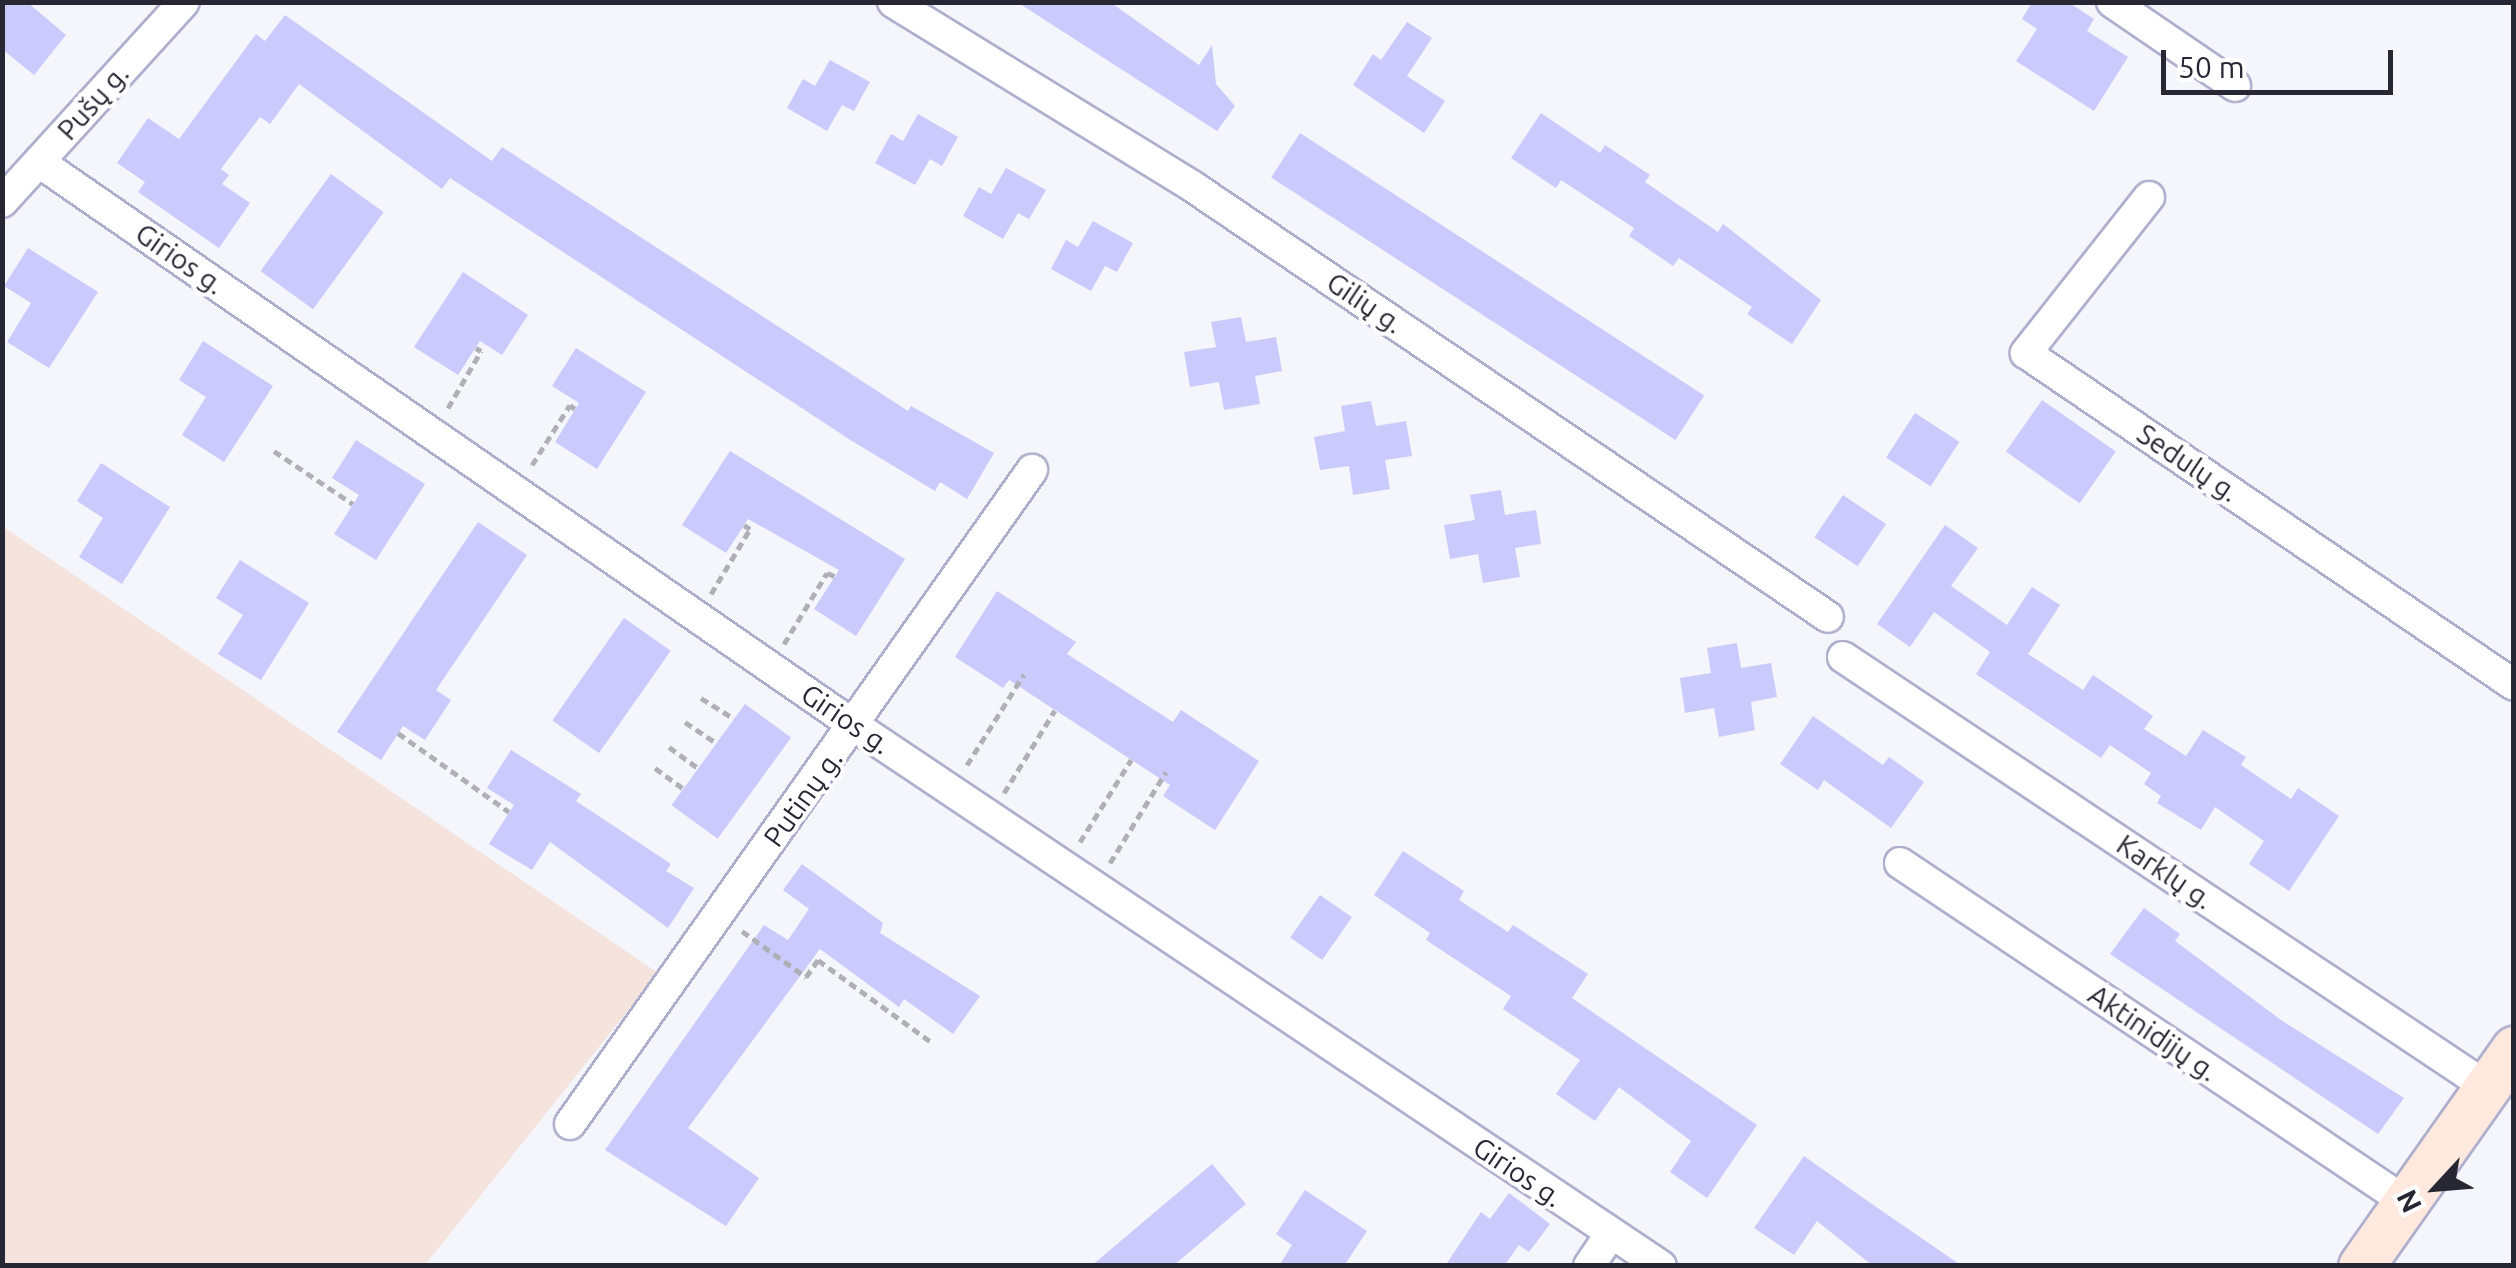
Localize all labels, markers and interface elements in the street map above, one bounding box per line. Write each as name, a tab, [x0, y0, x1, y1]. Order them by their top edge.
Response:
scale bar	[2166, 30, 2398, 92]
text: 50 m	[2178, 50, 2245, 84]
street label: Pušų g.	[50, 57, 136, 147]
street label: Girios g.	[129, 216, 231, 302]
street label: Gilių g.	[1320, 265, 1410, 341]
street label: Sedulų g.	[2131, 417, 2245, 509]
street label: Girios g.	[795, 677, 897, 761]
street label: Putinų g.	[757, 743, 849, 853]
street label: Karklų g.	[2110, 828, 2220, 916]
street label: Aktinidijų g.	[2082, 978, 2224, 1088]
street label: Girios g.	[1467, 1130, 1569, 1214]
north arrow	[2386, 1138, 2486, 1238]
text: N	[2390, 1185, 2427, 1218]

